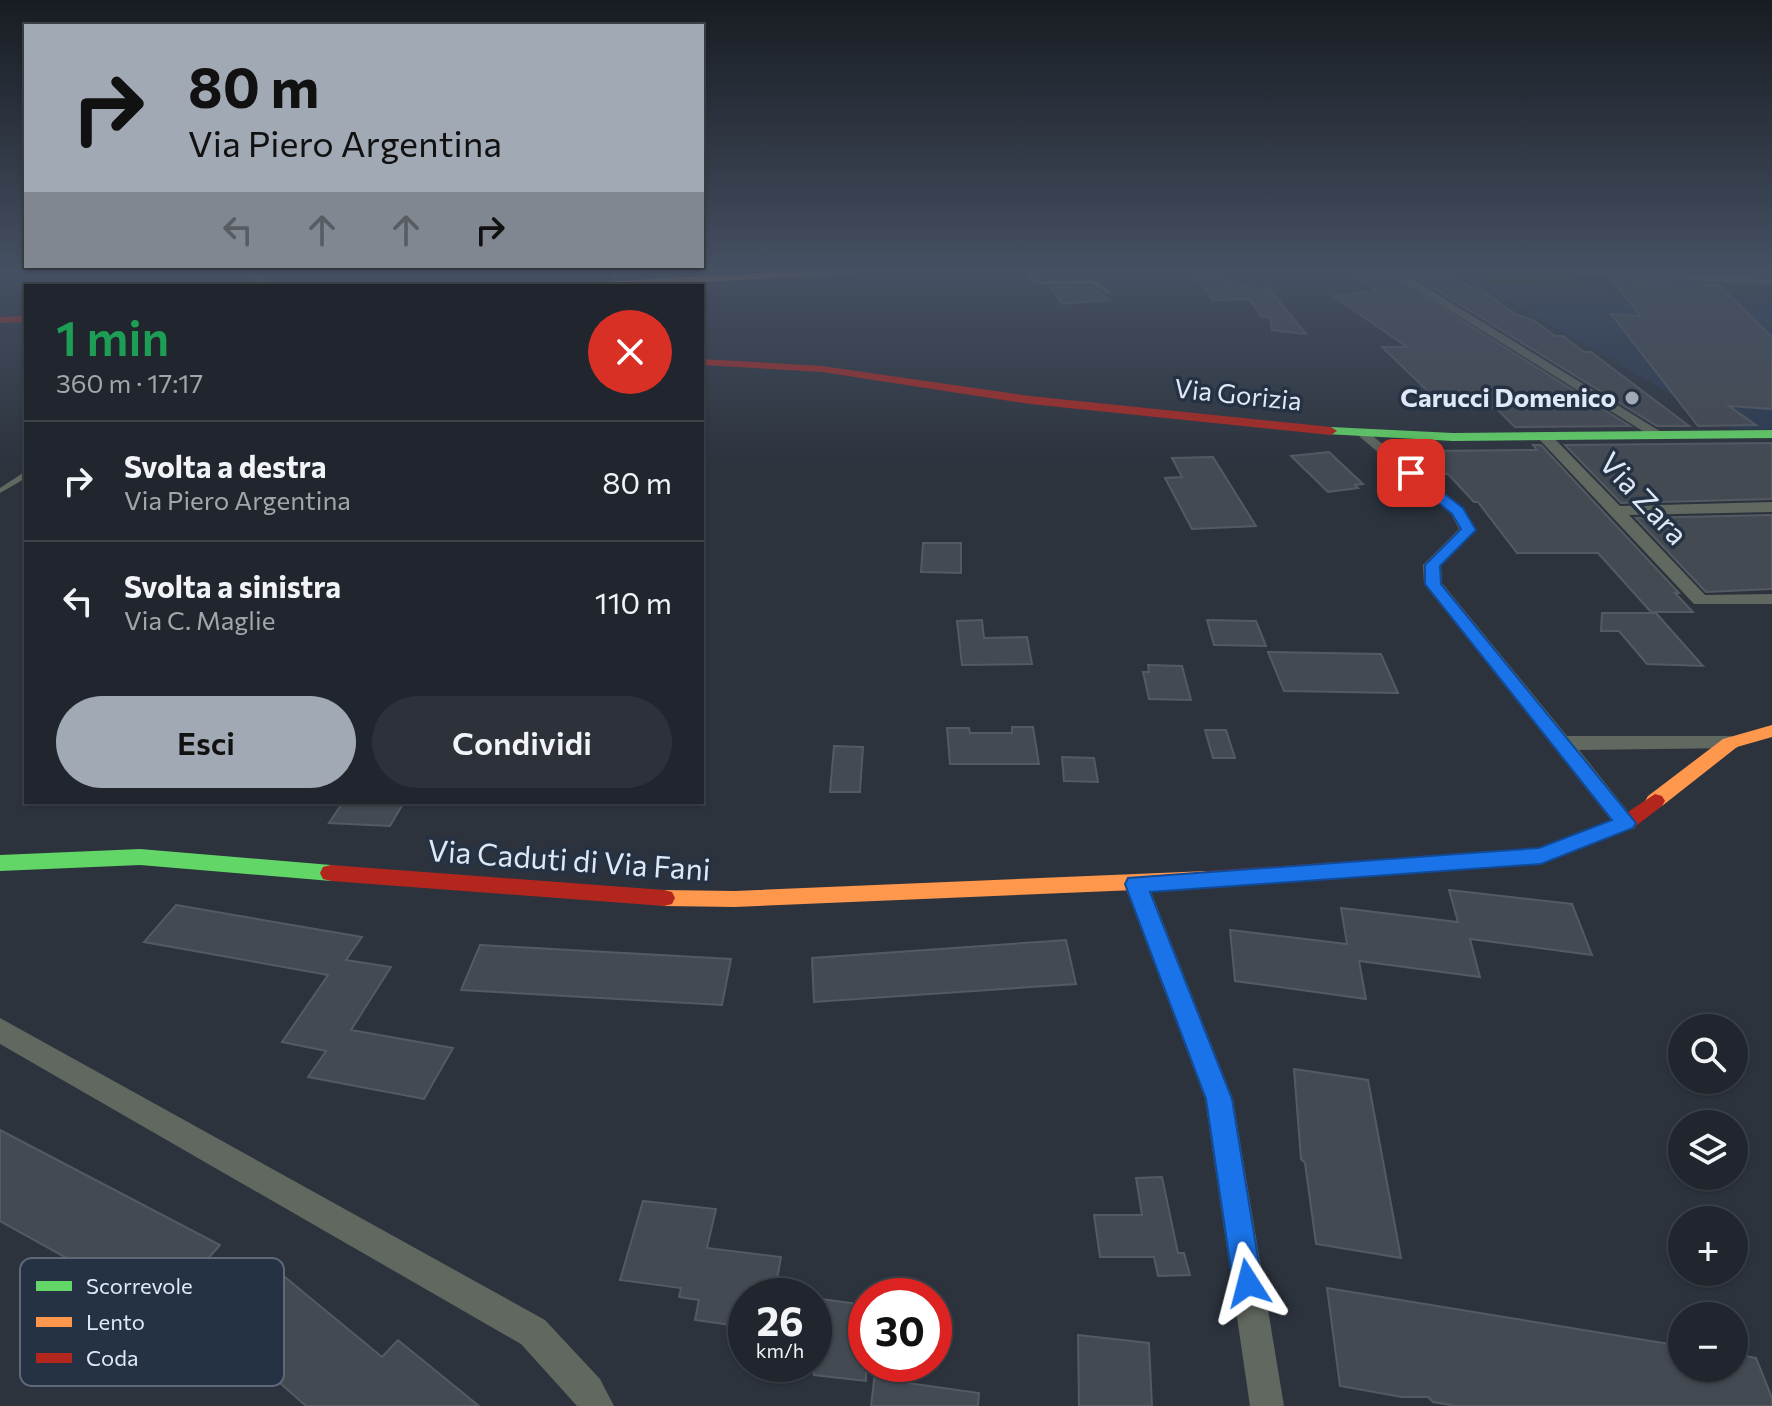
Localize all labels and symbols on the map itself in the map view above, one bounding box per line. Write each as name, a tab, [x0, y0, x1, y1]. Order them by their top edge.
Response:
street label: Via Gorizia	[1173, 371, 1303, 416]
place label: Carucci Domenico	[1400, 381, 1616, 412]
marker: Carucci Domenico	[1623, 389, 1641, 407]
pin	[1377, 439, 1445, 507]
street label: Via Zara	[1593, 443, 1697, 551]
street label: Via Caduti di Via Fani	[426, 830, 712, 887]
position arrow	[1206, 1241, 1290, 1325]
legend	[20, 1258, 284, 1386]
text: Scorrevole	[86, 1272, 193, 1299]
speed limit sign: 30	[848, 1278, 952, 1382]
text: Lento	[86, 1308, 145, 1335]
text: Coda	[86, 1344, 138, 1371]

